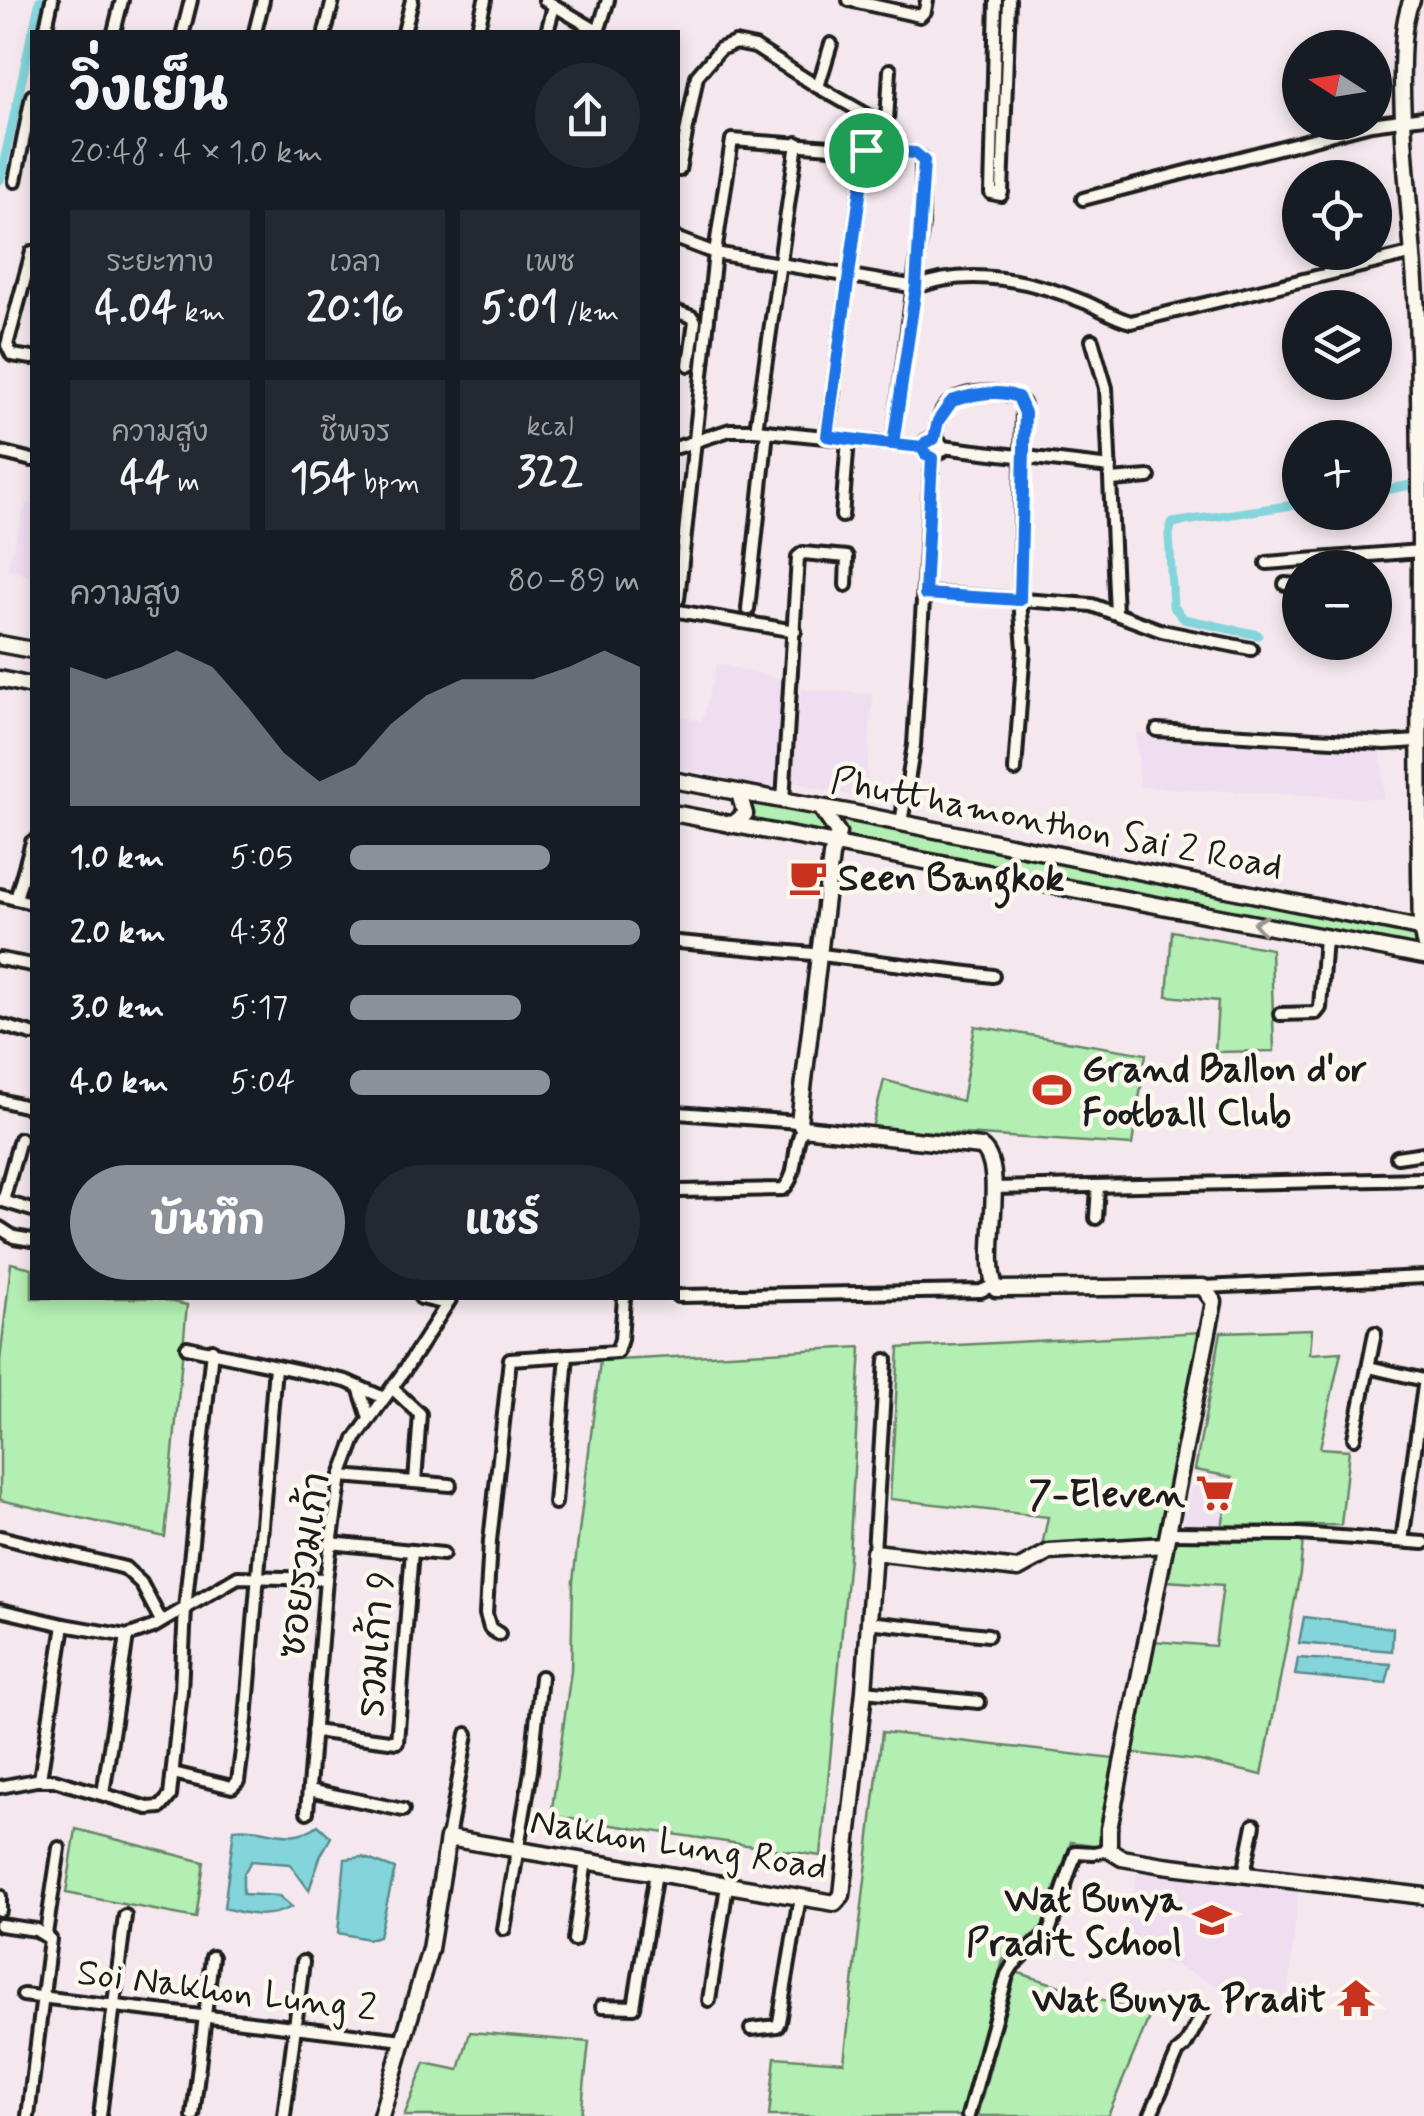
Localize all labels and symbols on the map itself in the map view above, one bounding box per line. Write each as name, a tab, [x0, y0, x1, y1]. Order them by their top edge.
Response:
north arrow	[1282, 30, 1392, 140]
pin	[824, 108, 909, 193]
street label: Phutthamonthon Sai 2 Road	[827, 757, 1286, 892]
place label: Seen Bangkok	[838, 855, 1064, 909]
cafe icon: Seen Bangkok	[787, 856, 829, 898]
one-way arrow	[1251, 915, 1268, 936]
place label: Grand Ballon d'or Football Club	[1082, 1046, 1367, 1139]
sports icon: Grand Ballon d'or Football Club	[1031, 1069, 1073, 1111]
street label: ซอยรวมเก้า	[267, 1469, 343, 1662]
place label: 7-Eleven	[1029, 1471, 1185, 1520]
supermarket icon: 7-Eleven	[1194, 1472, 1236, 1514]
street label: รวมเก้า 9	[347, 1569, 407, 1719]
street label: Nakhon Lung Road	[527, 1798, 831, 1893]
place label: Wat Bunya Pradit School	[966, 1876, 1183, 1969]
school or university icon: Wat Bunya Pradit School	[1191, 1899, 1233, 1941]
street label: Soi Nakhon Lung 2	[74, 1949, 379, 2034]
place label: Wat Bunya Pradit	[1032, 1976, 1326, 2025]
temple icon: Wat Bunya Pradit	[1335, 1977, 1377, 2019]

